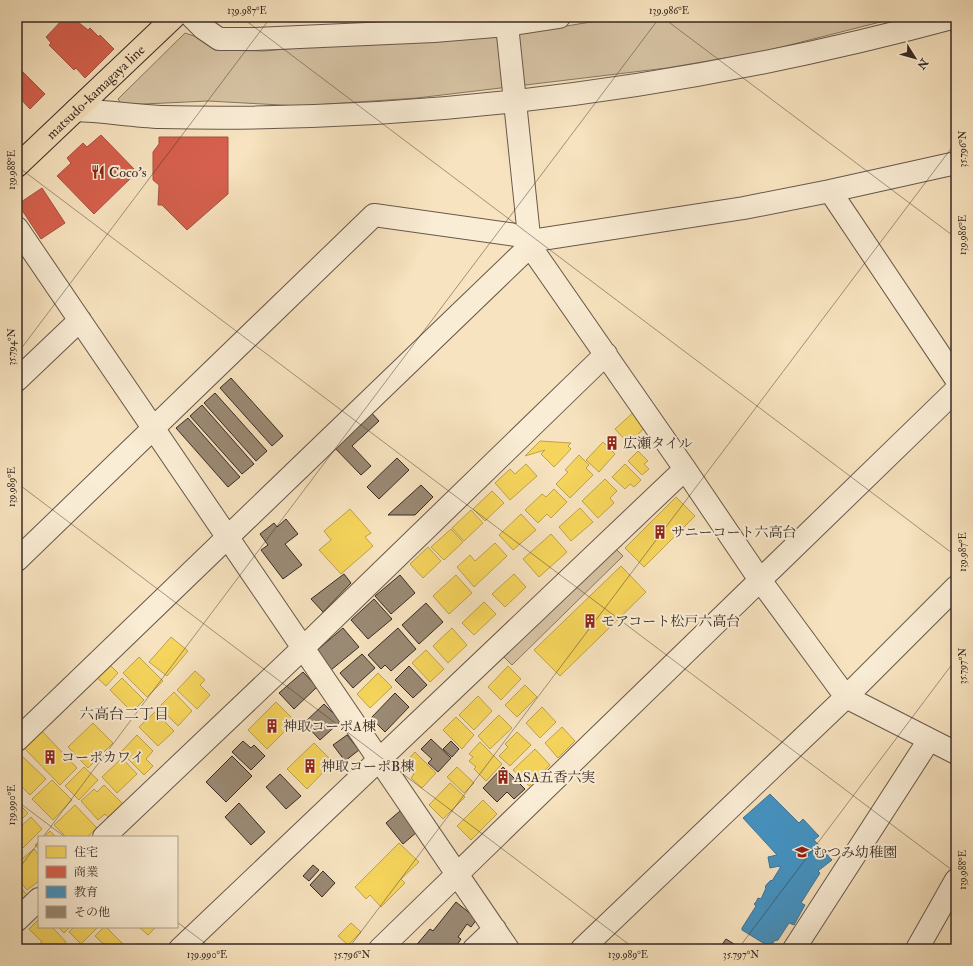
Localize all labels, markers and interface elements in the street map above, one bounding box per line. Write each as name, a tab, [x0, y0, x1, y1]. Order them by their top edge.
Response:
text: 139.987°E	[227, 5, 267, 17]
text: 139.986°E	[649, 5, 689, 17]
north arrow	[895, 38, 935, 78]
street label: matsudo-kamagaya line	[43, 41, 149, 143]
text: N	[914, 55, 931, 72]
text: 35.796°N	[957, 131, 969, 167]
text: 139.988°E	[6, 150, 18, 190]
restaurant icon: Coco's	[90, 164, 106, 180]
place label: Coco's	[109, 164, 147, 181]
text: 139.986°E	[957, 215, 969, 255]
text: 35.794°N	[6, 328, 18, 366]
building icon: 広瀬タイル	[604, 435, 620, 451]
place label: 広瀬タイル	[623, 435, 693, 452]
text: 139.989°E	[6, 467, 18, 507]
building icon: サニーコート六高台	[652, 524, 668, 540]
place label: サニーコート六高台	[671, 524, 796, 541]
text: 139.987°E	[957, 532, 969, 572]
building icon: モアコート松戸六高台	[582, 613, 598, 629]
place label: モアコート松戸六高台	[601, 613, 740, 630]
text: 35.797°N	[957, 648, 969, 684]
district label: 六高台二丁目	[79, 705, 169, 724]
building icon: 神取コーポA棟	[264, 718, 280, 734]
place label: 神取コーポA棟	[283, 718, 376, 735]
building icon: コーポカワイ	[42, 749, 58, 765]
place label: コーポカワイ	[61, 749, 145, 766]
building icon: 神取コーポB棟	[302, 758, 318, 774]
place label: 神取コーポB棟	[321, 758, 414, 775]
building icon: ASA五香六実	[495, 769, 511, 785]
place label: ASA五香六実	[513, 769, 596, 786]
text: 139.990°E	[6, 785, 18, 825]
legend	[38, 836, 178, 928]
school or university icon: むつみ幼稚園	[794, 844, 810, 860]
place label: むつみ幼稚園	[813, 844, 897, 861]
text: 住宅	[74, 845, 98, 860]
text: 139.988°E	[957, 850, 969, 890]
text: 商業	[74, 865, 98, 880]
text: 教育	[74, 885, 98, 900]
text: その他	[74, 905, 110, 920]
text: 139.990°E	[187, 949, 227, 961]
text: 35.796°N	[334, 949, 370, 961]
text: 139.989°E	[608, 949, 648, 961]
text: 35.797°N	[723, 949, 759, 961]

